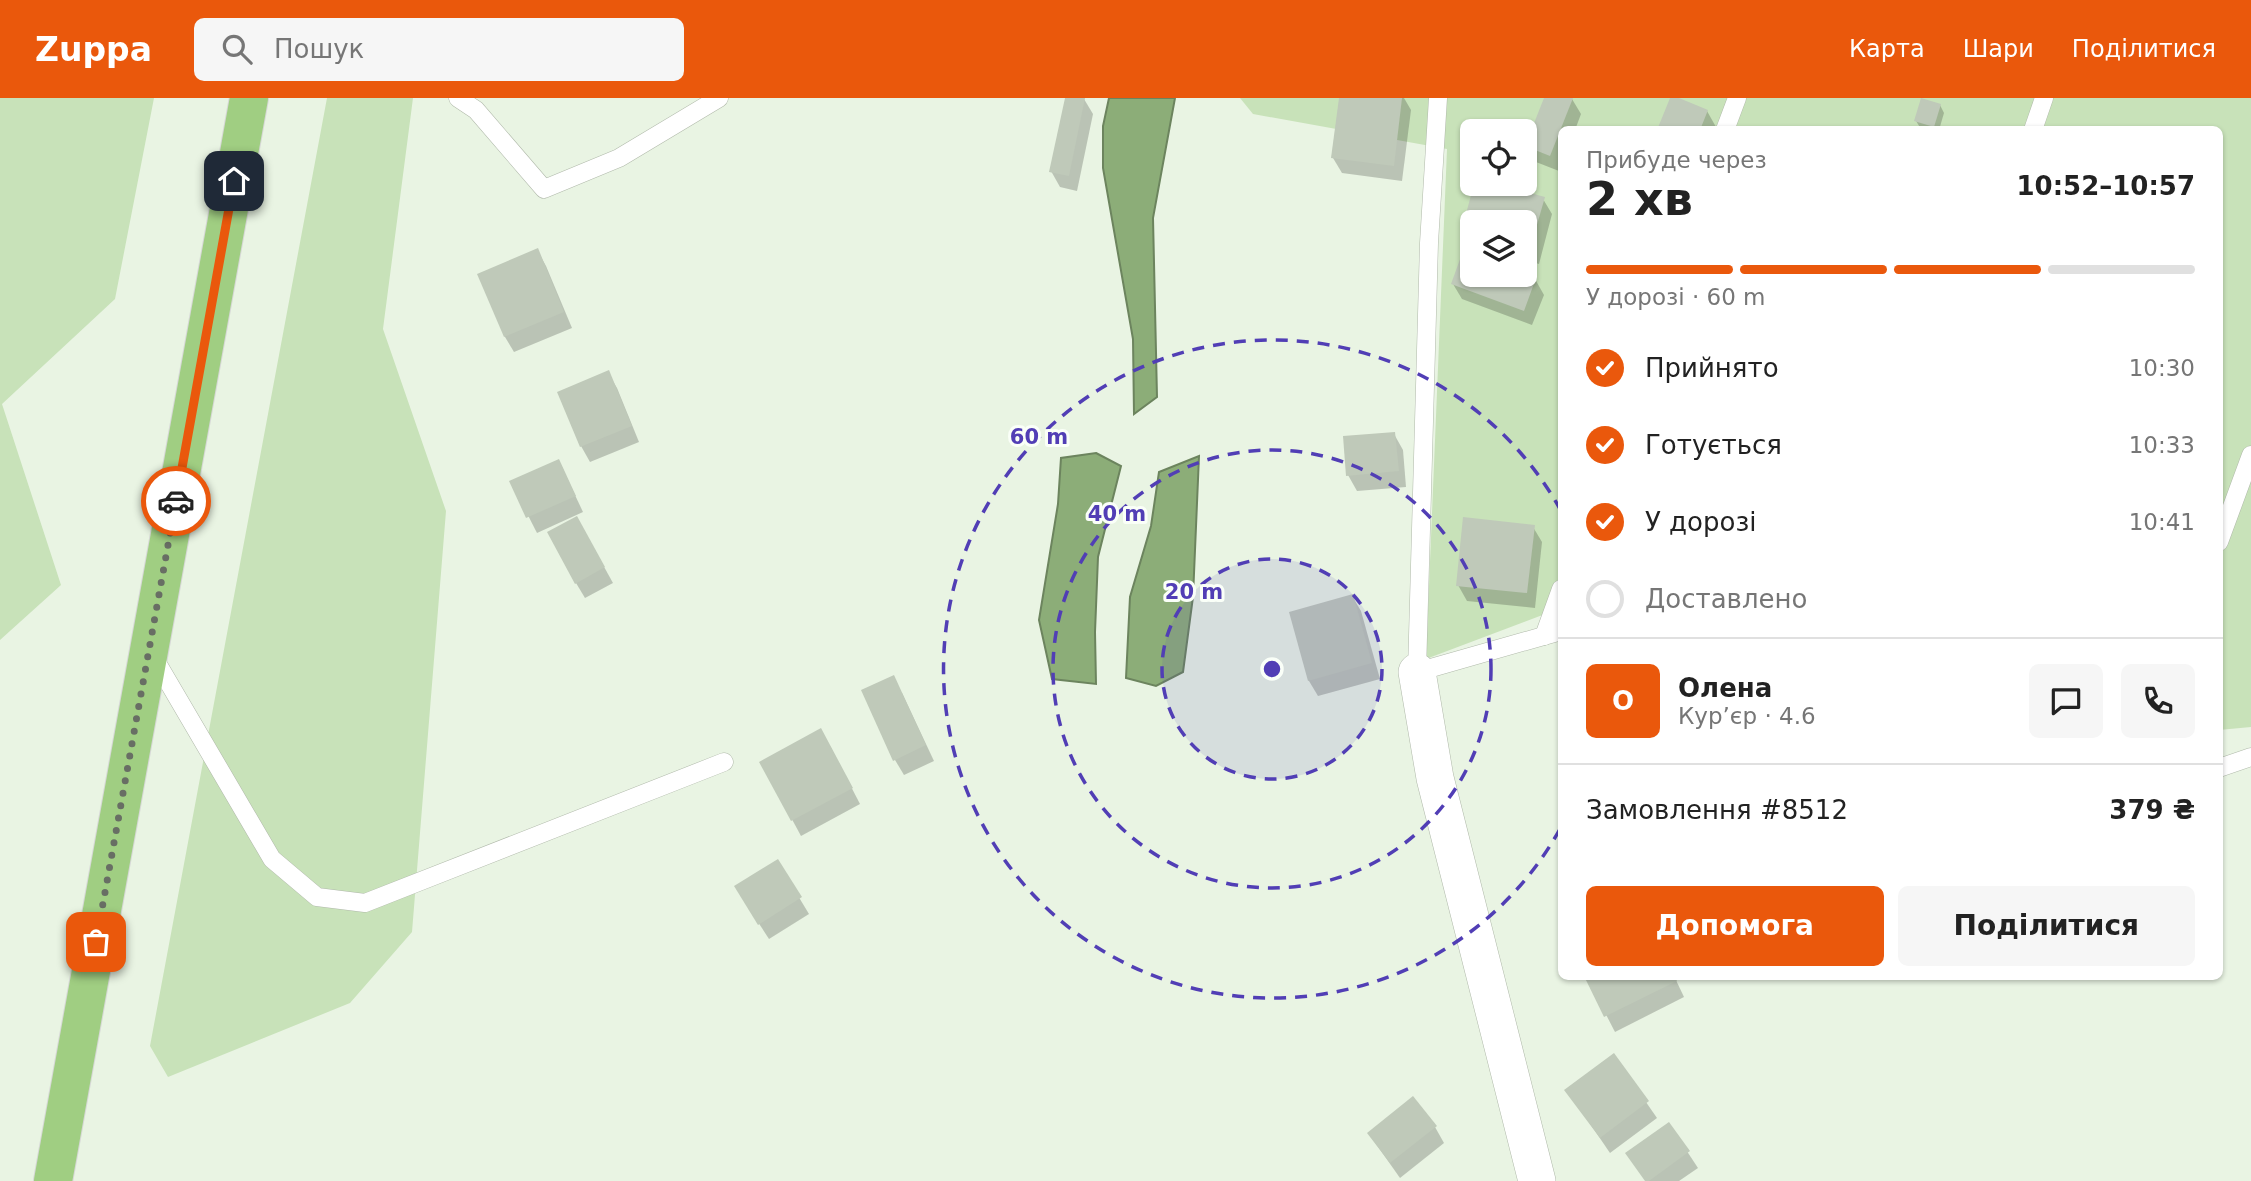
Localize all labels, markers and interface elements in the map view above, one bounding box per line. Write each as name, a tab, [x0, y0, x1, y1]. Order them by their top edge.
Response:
search box	[194, 18, 684, 81]
text: Zuppa	[35, 30, 152, 69]
icon: search	[218, 30, 256, 68]
text: Пошук	[274, 34, 364, 64]
text: Карта	[1849, 35, 1925, 63]
text: Шари	[1963, 35, 2034, 63]
text: Поділитися	[2072, 35, 2216, 63]
map controls	[1460, 119, 1537, 287]
button: locate	[1460, 119, 1537, 196]
text: Прибуде через	[1586, 147, 1767, 173]
pin	[204, 151, 264, 211]
icon: home	[215, 162, 253, 200]
text: 10:52–10:57	[2016, 171, 2195, 201]
text: 2 хв	[1586, 172, 1693, 226]
button: layers	[1460, 210, 1537, 287]
text: У дорозі · 60 m	[1586, 284, 1766, 310]
icon: check	[1586, 349, 1624, 387]
text: Прийнято	[1645, 353, 1779, 383]
text: 10:30	[2129, 355, 2195, 381]
text: 60 m	[1010, 425, 1068, 449]
icon: check	[1586, 426, 1624, 464]
text: Готується	[1645, 430, 1782, 460]
text: 10:33	[2129, 432, 2195, 458]
courier	[141, 466, 211, 536]
icon: car	[157, 482, 195, 520]
text: 40 m	[1088, 502, 1146, 526]
icon: check	[1586, 503, 1624, 541]
text: У дорозі	[1645, 507, 1756, 537]
text: 10:41	[2129, 509, 2195, 535]
text: 20 m	[1165, 580, 1223, 604]
text: Доставлено	[1645, 584, 1807, 614]
centre of rings	[1260, 657, 1284, 681]
button: chat	[2029, 664, 2103, 738]
button: phone	[2121, 664, 2195, 738]
text: Олена	[1678, 673, 1772, 703]
text: О	[1612, 686, 1634, 716]
text: Кур’єр · 4.6	[1678, 703, 1816, 729]
text: Замовлення #8512	[1586, 795, 1848, 825]
text: 379 ₴	[2109, 795, 2195, 825]
button: Допомога	[1586, 886, 1884, 966]
button: Поділитися	[1898, 886, 2195, 966]
pin	[66, 912, 126, 972]
icon: bag	[77, 923, 115, 961]

